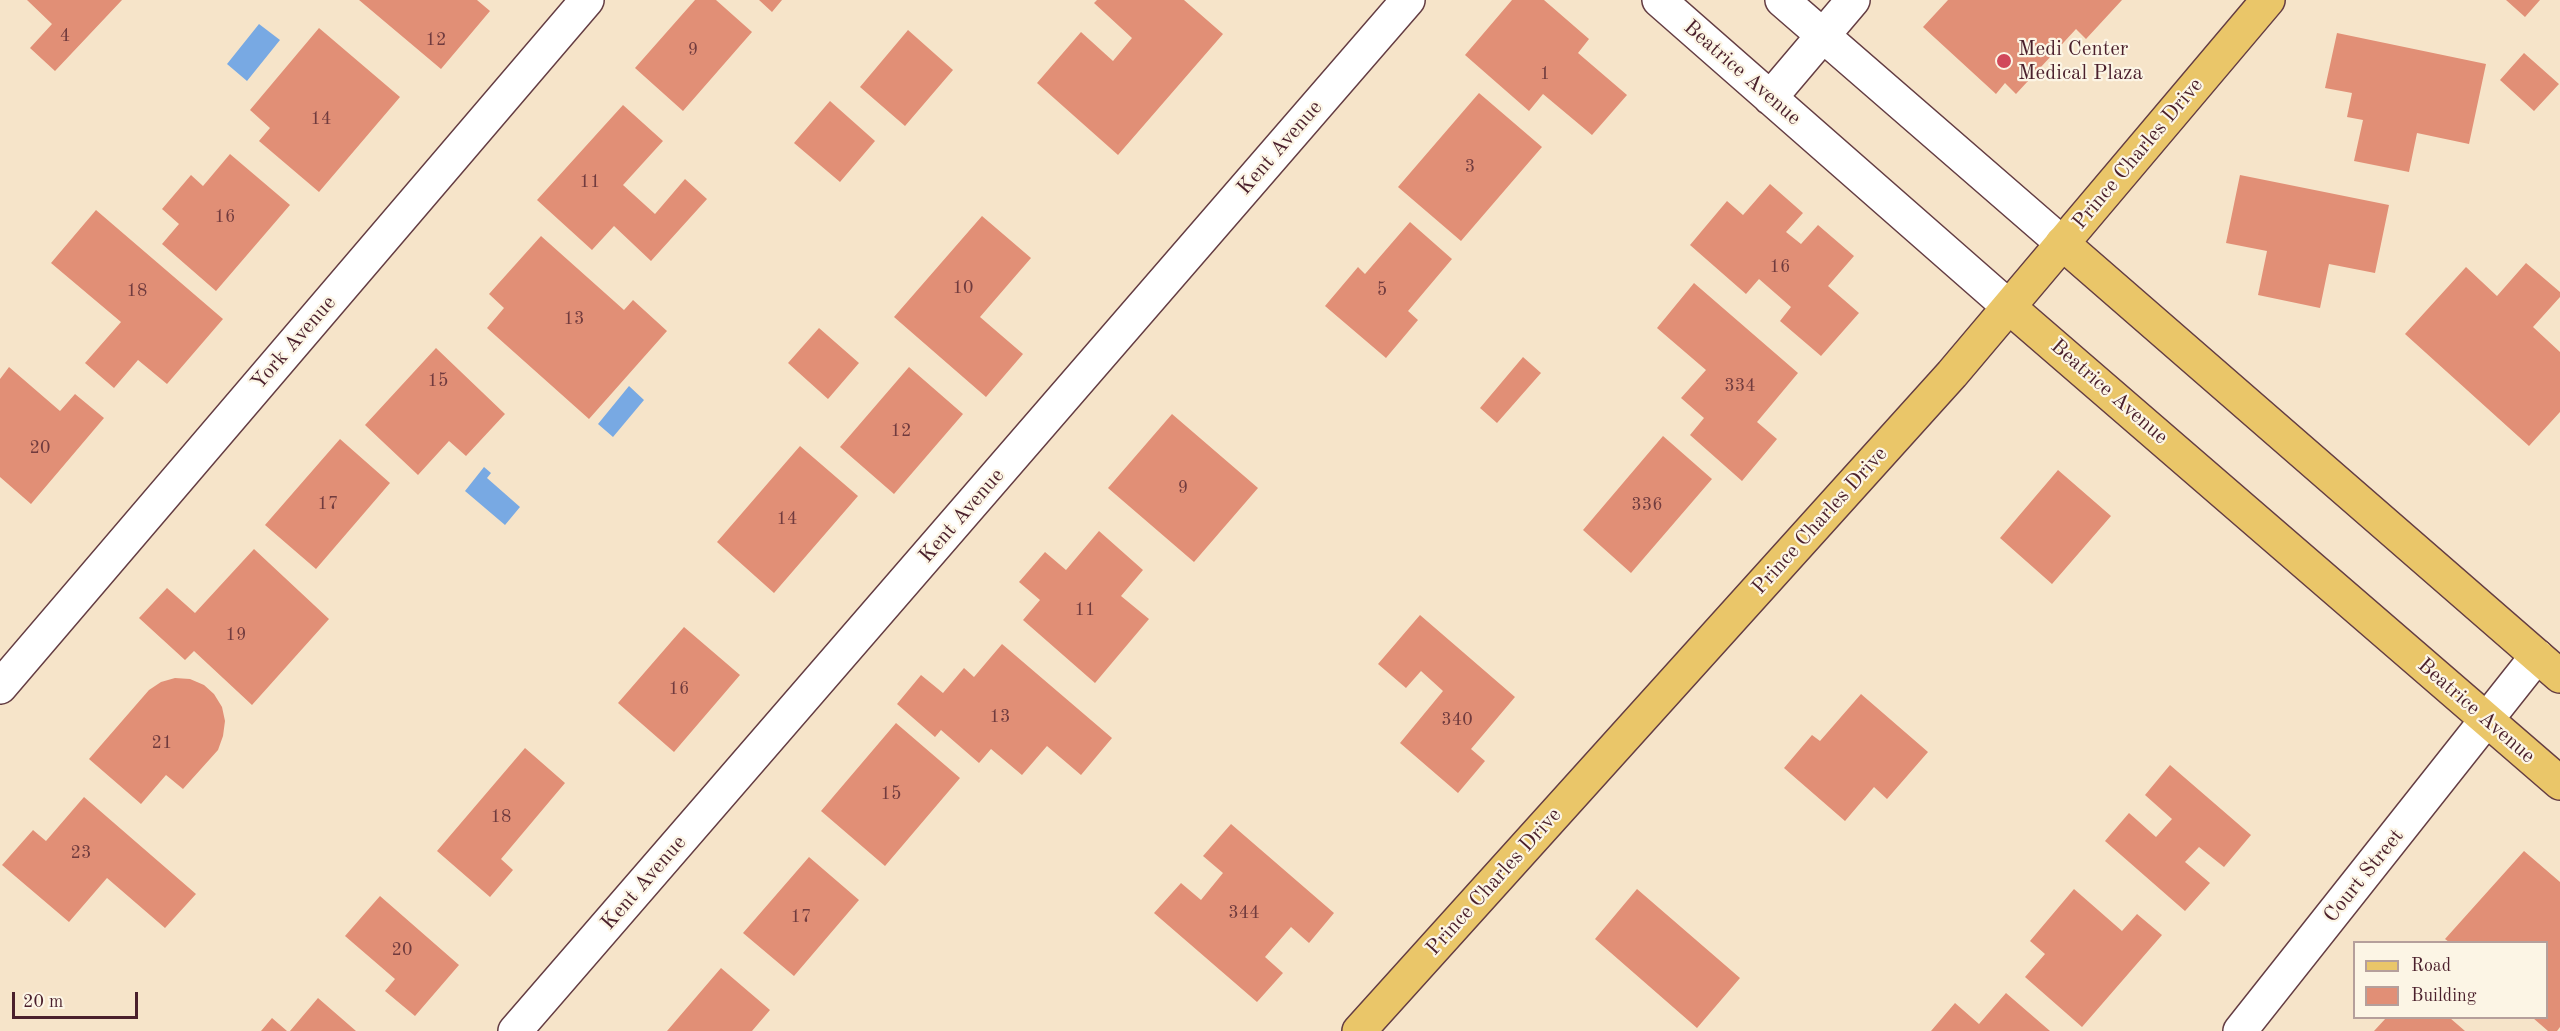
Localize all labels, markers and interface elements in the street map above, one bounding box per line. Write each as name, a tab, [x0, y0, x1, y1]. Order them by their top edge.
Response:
street label: Beatrice Avenue	[1678, 15, 1806, 131]
house number: 4	[60, 25, 70, 47]
house number: 12	[426, 29, 446, 51]
place label: Medi Center Medical Plaza	[2018, 36, 2143, 86]
house number: 9	[688, 39, 698, 61]
marker: Medi Center Medical Plaza	[1995, 52, 2013, 70]
house number: 1	[1540, 63, 1550, 85]
street label: Prince Charles Drive	[2067, 73, 2209, 235]
street label: Kent Avenue	[1232, 96, 1328, 200]
house number: 14	[311, 108, 331, 130]
house number: 3	[1465, 156, 1475, 178]
house number: 11	[580, 171, 600, 193]
house number: 16	[215, 206, 235, 228]
house number: 16	[1770, 256, 1790, 278]
house number: 10	[953, 277, 973, 299]
house number: 5	[1377, 279, 1387, 301]
house number: 18	[127, 280, 147, 302]
street label: York Avenue	[246, 291, 342, 395]
house number: 13	[564, 308, 584, 330]
street label: Beatrice Avenue	[2045, 334, 2173, 450]
house number: 15	[428, 370, 448, 392]
house number: 334	[1724, 375, 1756, 397]
house number: 12	[891, 420, 911, 442]
house number: 20	[30, 437, 50, 459]
street label: Prince Charles Drive	[1747, 442, 1893, 600]
street label: Kent Avenue	[914, 464, 1010, 568]
house number: 9	[1178, 477, 1188, 499]
house number: 17	[318, 493, 338, 515]
house number: 336	[1631, 494, 1663, 516]
house number: 14	[777, 508, 797, 530]
house number: 11	[1075, 599, 1095, 621]
house number: 19	[226, 624, 246, 646]
street label: Beatrice Avenue	[2412, 653, 2540, 769]
house number: 16	[669, 678, 689, 700]
house number: 13	[990, 706, 1010, 728]
house number: 340	[1441, 709, 1473, 731]
house number: 21	[152, 732, 172, 754]
house number: 15	[881, 783, 901, 805]
street label: Prince Charles Drive	[1421, 803, 1567, 961]
house number: 18	[491, 806, 511, 828]
street label: Court Street	[2319, 824, 2409, 928]
street label: Kent Avenue	[596, 831, 692, 935]
house number: 23	[71, 842, 91, 864]
house number: 344	[1228, 902, 1260, 924]
house number: 17	[791, 906, 811, 928]
house number: 20	[392, 939, 412, 961]
legend	[2353, 941, 2548, 1019]
text: Road	[2411, 957, 2451, 975]
scale bar	[15, 980, 141, 1018]
text: Building	[2411, 987, 2476, 1005]
text: 20 m	[23, 993, 63, 1011]

